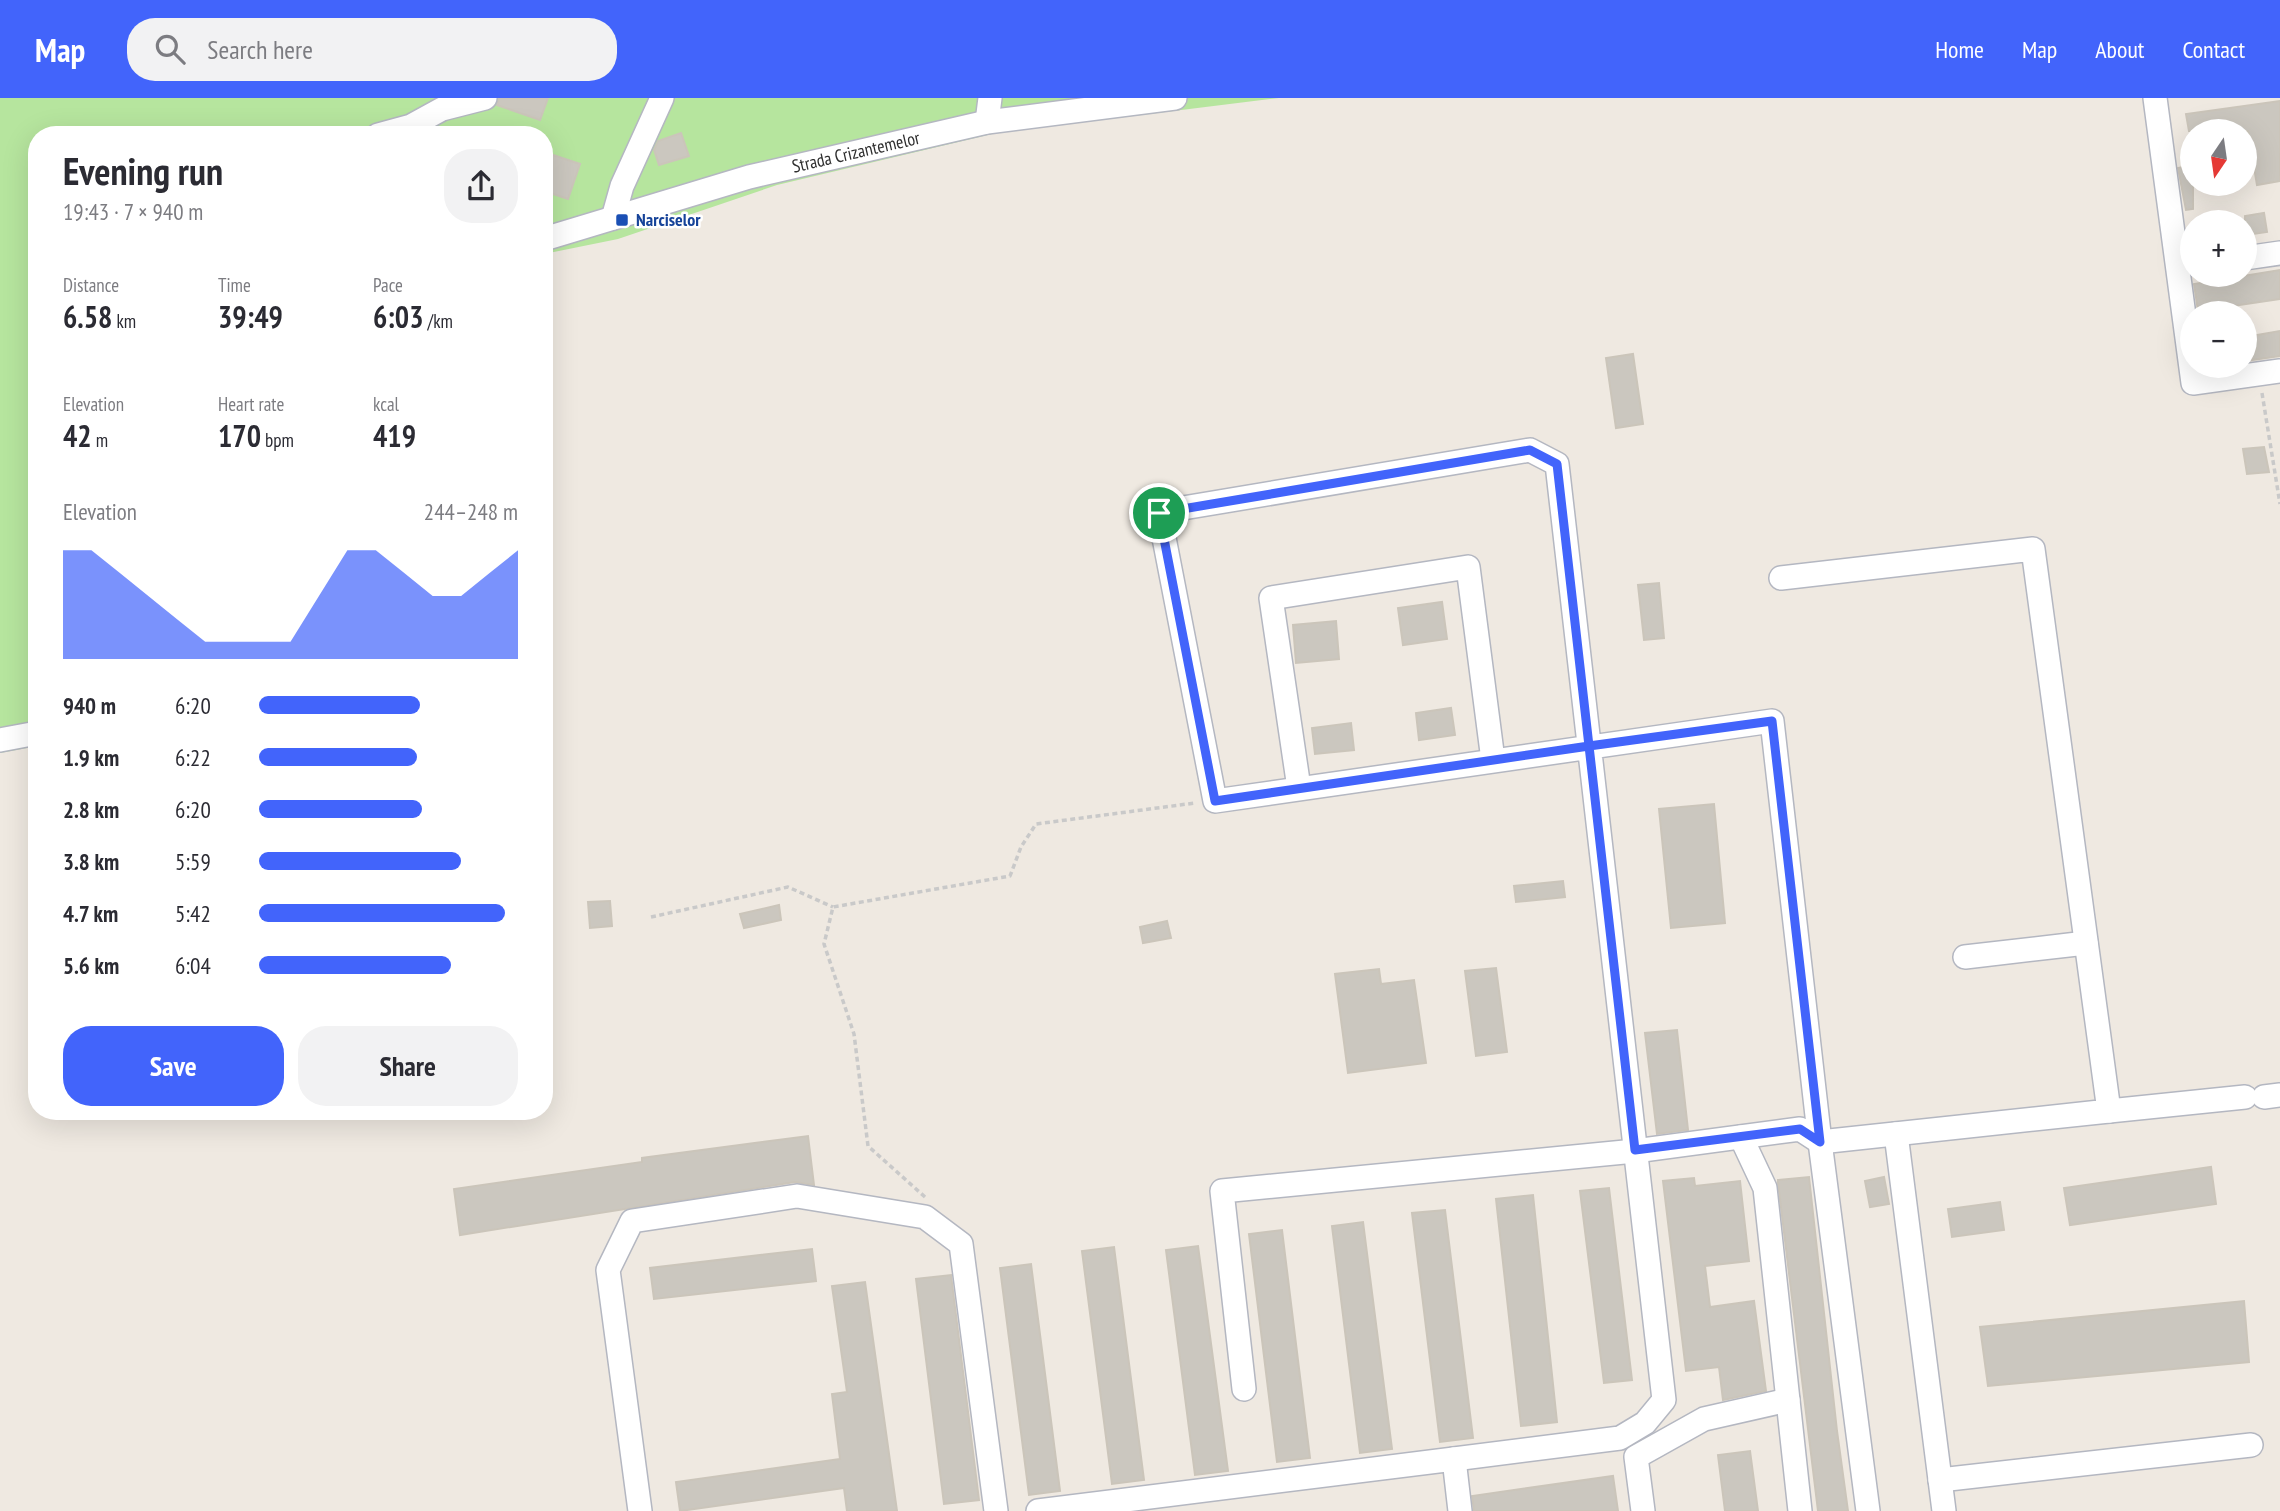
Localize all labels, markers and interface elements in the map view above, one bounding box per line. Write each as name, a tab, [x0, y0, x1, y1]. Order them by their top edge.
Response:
search box	[127, 18, 617, 81]
text: Map	[35, 28, 85, 71]
icon: search	[151, 30, 189, 68]
text: Search here	[207, 33, 313, 66]
text: Home	[1935, 34, 1984, 65]
text: Map	[2022, 34, 2057, 65]
text: About	[2095, 34, 2144, 65]
text: Contact	[2182, 34, 2245, 65]
north arrow	[2180, 119, 2258, 196]
map controls	[2180, 119, 2257, 378]
street label: Strada Crizantemelor	[790, 126, 922, 178]
text: Evening run	[63, 146, 223, 195]
button: share	[444, 149, 518, 223]
text: 19:43 · 7 × 940 m	[63, 197, 203, 226]
place label: Narciselor	[636, 208, 701, 231]
button: +	[2180, 210, 2257, 287]
marker: Narciselor	[614, 212, 630, 228]
text: Distance	[63, 273, 119, 297]
text: Time	[218, 273, 251, 297]
text: Pace	[373, 273, 403, 297]
text: 6.58	[63, 297, 112, 336]
text: 39:49	[218, 297, 283, 336]
text: 6:03	[373, 297, 424, 336]
button: −	[2180, 301, 2257, 378]
text: km	[112, 309, 136, 333]
text: /km	[424, 309, 453, 333]
text: Elevation	[63, 392, 124, 416]
text: Heart rate	[218, 392, 284, 416]
text: kcal	[373, 392, 399, 416]
text: 42	[63, 416, 92, 455]
text: 170	[218, 416, 261, 455]
text: 419	[373, 416, 416, 455]
text: m	[92, 428, 108, 452]
text: bpm	[261, 428, 294, 452]
pin	[1129, 483, 1189, 543]
icon: arrive	[1140, 494, 1178, 532]
text: Elevation	[63, 497, 137, 526]
text: 244–248 m	[424, 497, 518, 526]
text: 940 m	[63, 691, 116, 720]
text: 6:20	[175, 691, 211, 720]
text: 1.9 km	[63, 743, 119, 772]
text: 6:22	[175, 743, 211, 772]
text: 2.8 km	[63, 795, 119, 824]
text: 6:20	[175, 795, 211, 824]
text: 3.8 km	[63, 847, 119, 876]
text: 5:59	[175, 847, 211, 876]
text: 4.7 km	[63, 899, 118, 928]
text: 5:42	[175, 899, 211, 928]
text: 5.6 km	[63, 951, 119, 980]
text: 6:04	[175, 951, 211, 980]
button: Save	[63, 1026, 284, 1106]
button: Share	[298, 1026, 518, 1106]

